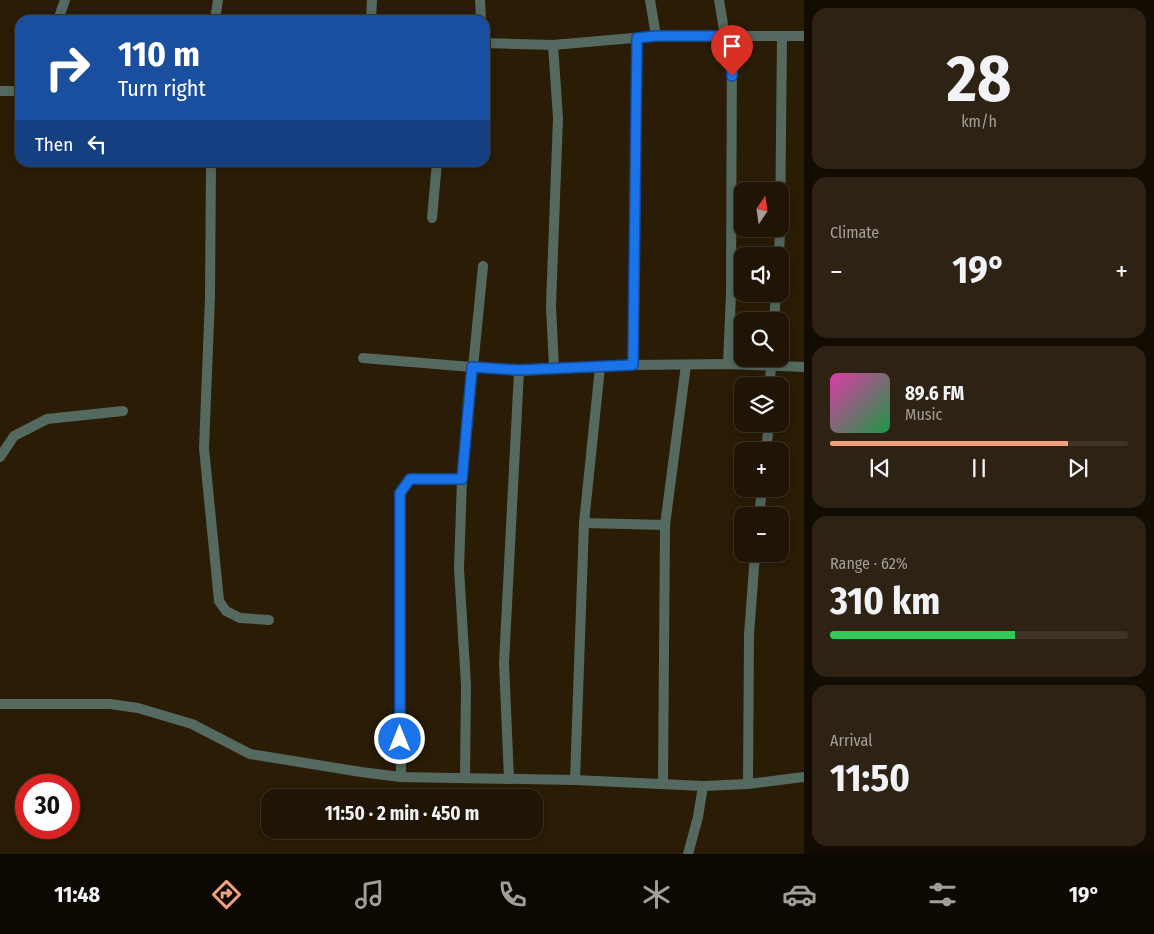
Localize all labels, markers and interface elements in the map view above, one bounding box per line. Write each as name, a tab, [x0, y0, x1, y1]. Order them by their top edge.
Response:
pin	[711, 25, 753, 76]
icon: arrive	[718, 32, 746, 60]
text: 110 m	[118, 33, 200, 75]
icon: right	[35, 35, 100, 100]
text: 28	[947, 40, 1011, 118]
text: Turn right	[118, 75, 206, 102]
text: km/h	[961, 112, 997, 131]
icon: left	[83, 130, 111, 158]
text: Then	[35, 133, 73, 156]
north arrow	[734, 182, 789, 238]
map controls	[734, 182, 789, 562]
text: Climate	[830, 223, 879, 242]
button: sound	[734, 247, 789, 302]
text: 19°	[952, 247, 1006, 293]
text: −	[830, 255, 843, 288]
text: +	[1115, 255, 1128, 288]
button: search	[734, 312, 789, 367]
button: layers	[734, 377, 789, 432]
text: 89.6 FM	[905, 382, 964, 405]
text: Music	[905, 405, 942, 424]
button: +	[734, 442, 789, 497]
icon: previous	[866, 454, 894, 482]
icon: pause	[965, 454, 993, 482]
icon: next	[1064, 454, 1092, 482]
button: −	[734, 507, 789, 562]
text: Range · 62%	[830, 554, 908, 573]
text: 310 km	[830, 578, 940, 624]
position arrow	[373, 712, 425, 764]
text: Arrival	[830, 731, 872, 750]
text: 11:50	[830, 755, 910, 801]
speed limit sign: 30	[15, 774, 80, 839]
text: 11:50 · 2 min · 450 m	[325, 802, 479, 825]
icon: directions	[209, 877, 244, 912]
icon: music	[352, 877, 387, 912]
icon: phone	[495, 877, 530, 912]
icon: climate	[639, 877, 674, 912]
icon: car	[782, 877, 817, 912]
icon: filters	[925, 877, 960, 912]
text: 11:48	[54, 881, 100, 908]
text: 19°	[1069, 881, 1100, 908]

